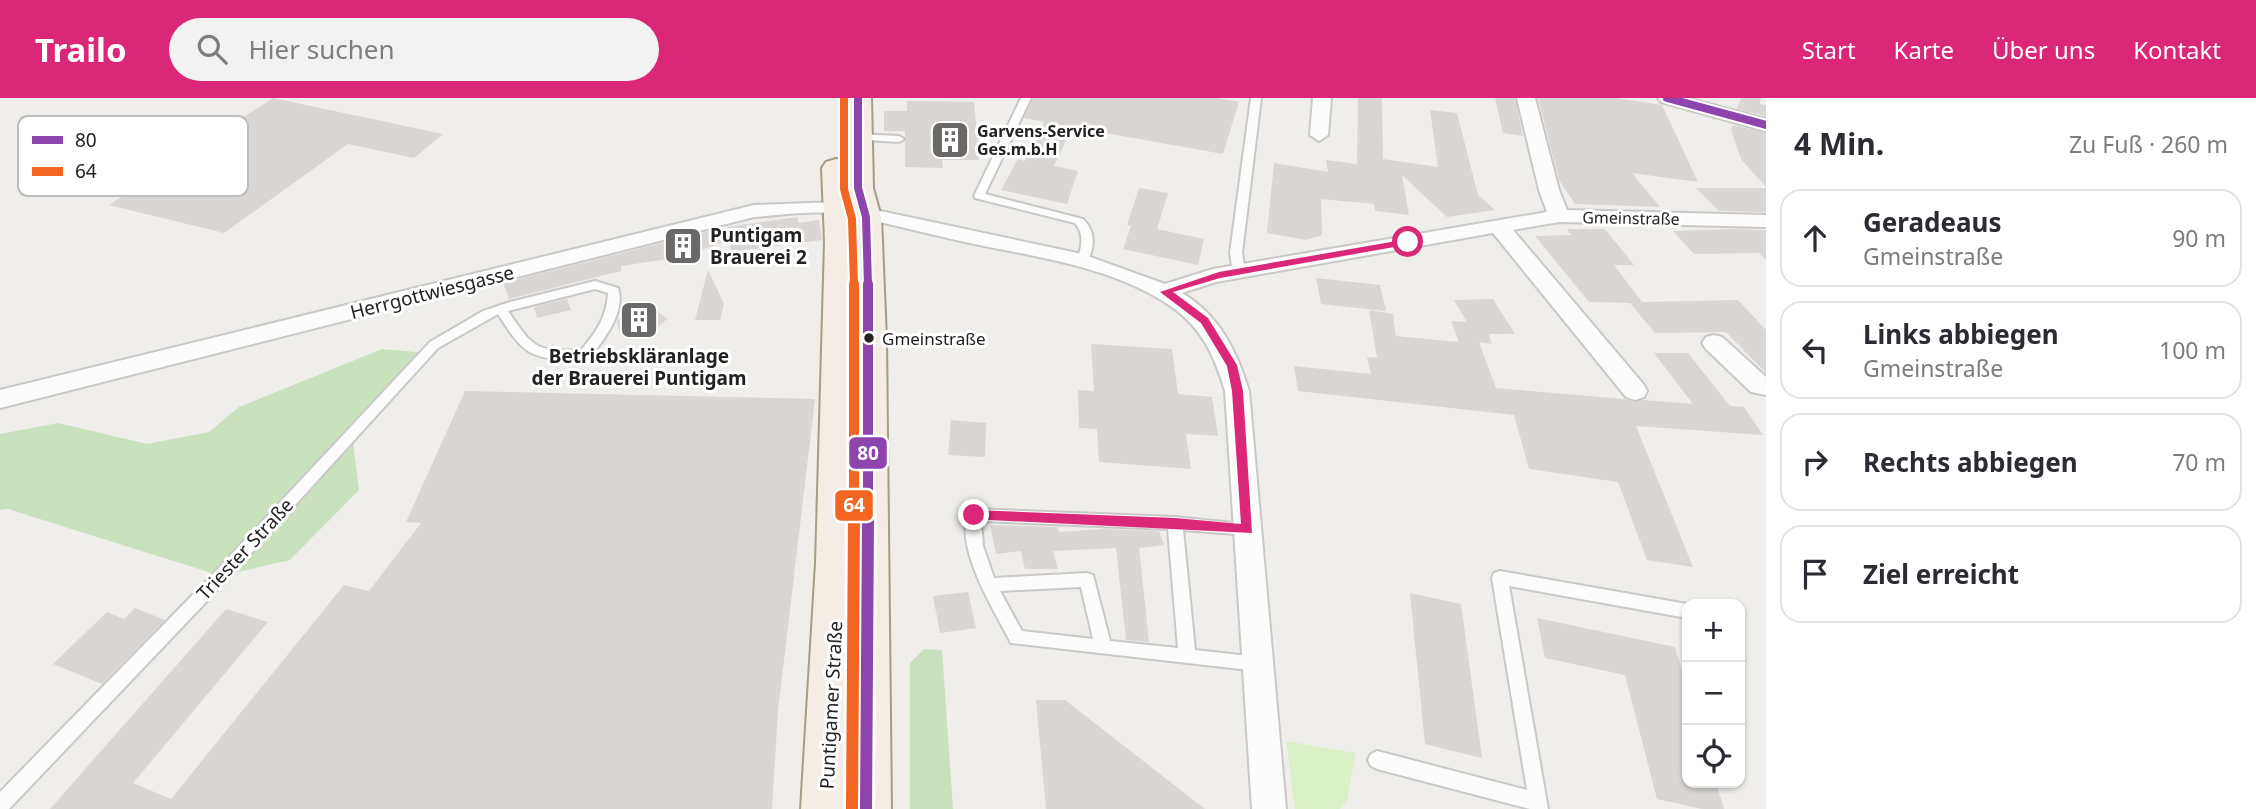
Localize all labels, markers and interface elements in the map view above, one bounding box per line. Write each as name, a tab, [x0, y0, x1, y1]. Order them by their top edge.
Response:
search box	[169, 18, 659, 81]
text: Trailo	[35, 27, 127, 72]
icon: search	[193, 30, 231, 68]
text: Hier suchen	[249, 31, 395, 67]
text: Start	[1802, 33, 1856, 66]
text: Karte	[1894, 33, 1954, 66]
text: Über uns	[1992, 33, 2095, 66]
text: Kontakt	[2133, 33, 2221, 66]
legend	[18, 116, 248, 196]
building icon: Garvens-Service Ges.m.b.H	[929, 119, 971, 161]
place label: Garvens-Service Ges.m.b.H	[977, 120, 1105, 160]
text: 4 Min.	[1794, 123, 1884, 164]
text: 80	[75, 127, 97, 153]
text: Zu Fuß · 260 m	[2069, 128, 2228, 160]
text: 64	[75, 158, 97, 184]
text: Geradeaus	[1863, 204, 2002, 240]
street label: Gmeinstraße	[1582, 206, 1680, 230]
icon: ahead	[1796, 219, 1834, 257]
place label: Puntigam Brauerei 2	[710, 222, 807, 270]
text: 90 m	[2172, 222, 2226, 254]
building icon: Puntigam Brauerei 2	[662, 225, 704, 267]
route start	[1392, 226, 1423, 257]
text: Gmeinstraße	[1863, 240, 2003, 272]
street label: Herrgottwiesgasse	[347, 259, 517, 325]
building icon: Betriebskläranlage der Brauerei Puntigam	[618, 299, 660, 341]
text: Links abbiegen	[1863, 316, 2059, 352]
place label: Gmeinstraße	[882, 327, 986, 350]
marker: Gmeinstraße	[862, 331, 876, 345]
icon: left	[1796, 331, 1834, 369]
text: 100 m	[2159, 334, 2226, 366]
place label: Betriebskläranlage der Brauerei Puntigam	[531, 343, 747, 391]
text: Gmeinstraße	[1863, 352, 2003, 384]
line badge: 80	[848, 436, 888, 470]
text: 80	[857, 440, 879, 466]
icon: right	[1796, 443, 1834, 481]
text: Rechts abbiegen	[1863, 444, 2078, 480]
text: 70 m	[2172, 446, 2226, 478]
line badge: 64	[834, 489, 874, 522]
street label: Triester Straße	[191, 492, 299, 606]
text: 64	[843, 492, 865, 518]
route end	[958, 499, 989, 530]
icon: arrive	[1796, 555, 1834, 593]
text: Ziel erreicht	[1863, 556, 2019, 592]
map controls	[1682, 599, 1745, 788]
button: +	[1682, 599, 1745, 662]
street label: Puntigamer Straße	[814, 620, 848, 790]
button: −	[1682, 662, 1745, 725]
button: locate	[1682, 725, 1745, 788]

